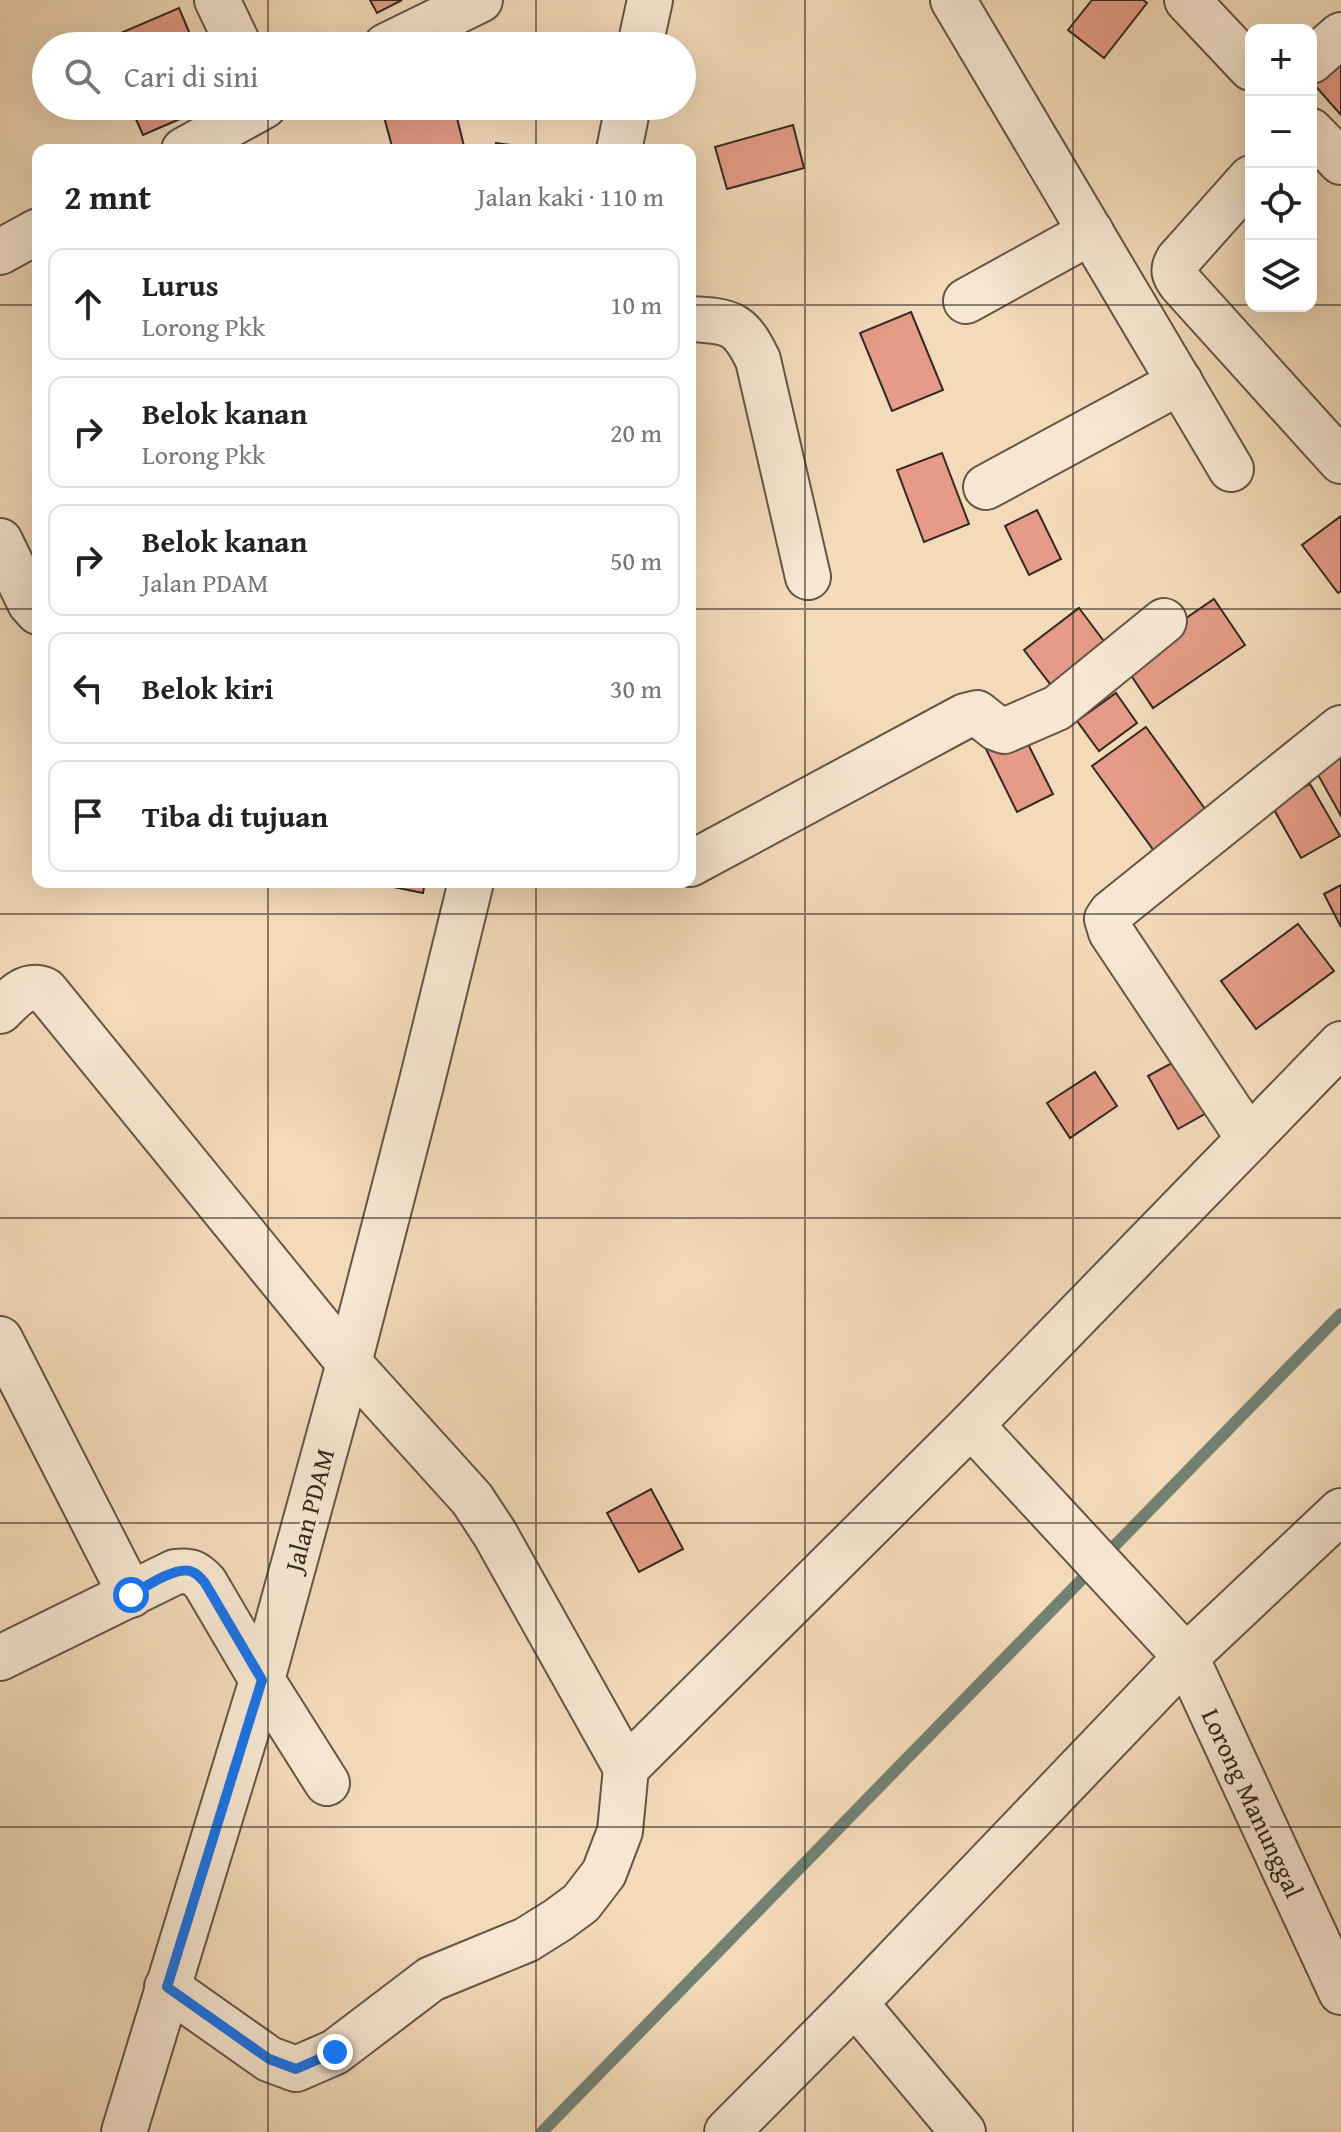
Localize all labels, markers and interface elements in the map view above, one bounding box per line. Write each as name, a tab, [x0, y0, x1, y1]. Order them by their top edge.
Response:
map controls	[1245, 24, 1317, 312]
button: +	[1245, 24, 1317, 96]
search box	[32, 32, 696, 120]
icon: search	[60, 54, 104, 98]
text: Cari di sini	[124, 54, 259, 98]
button: −	[1245, 96, 1317, 168]
button: locate	[1245, 168, 1317, 240]
text: 2 mnt	[64, 172, 151, 221]
text: Jalan kaki · 110 m	[477, 177, 664, 216]
button: layers	[1245, 240, 1317, 312]
text: Lurus	[142, 263, 219, 307]
icon: ahead	[66, 282, 110, 326]
text: 10 m	[610, 285, 662, 324]
text: Lorong Pkk	[142, 307, 265, 346]
text: Belok kanan	[142, 391, 307, 435]
icon: right	[66, 410, 110, 454]
text: 20 m	[610, 413, 662, 452]
text: Lorong Pkk	[142, 435, 265, 474]
text: Belok kanan	[142, 519, 307, 563]
icon: right	[66, 538, 110, 582]
text: 50 m	[610, 541, 662, 580]
text: Jalan PDAM	[142, 563, 269, 602]
icon: left	[66, 666, 110, 710]
text: Belok kiri	[142, 666, 274, 710]
text: 30 m	[610, 669, 662, 708]
icon: arrive	[66, 794, 110, 838]
text: Tiba di tujuan	[142, 794, 328, 838]
street label: Jalan PDAM	[273, 1444, 344, 1579]
route start	[113, 1577, 149, 1613]
street label: Lorong Manunggal	[1192, 1702, 1314, 1904]
route end	[317, 2034, 353, 2070]

